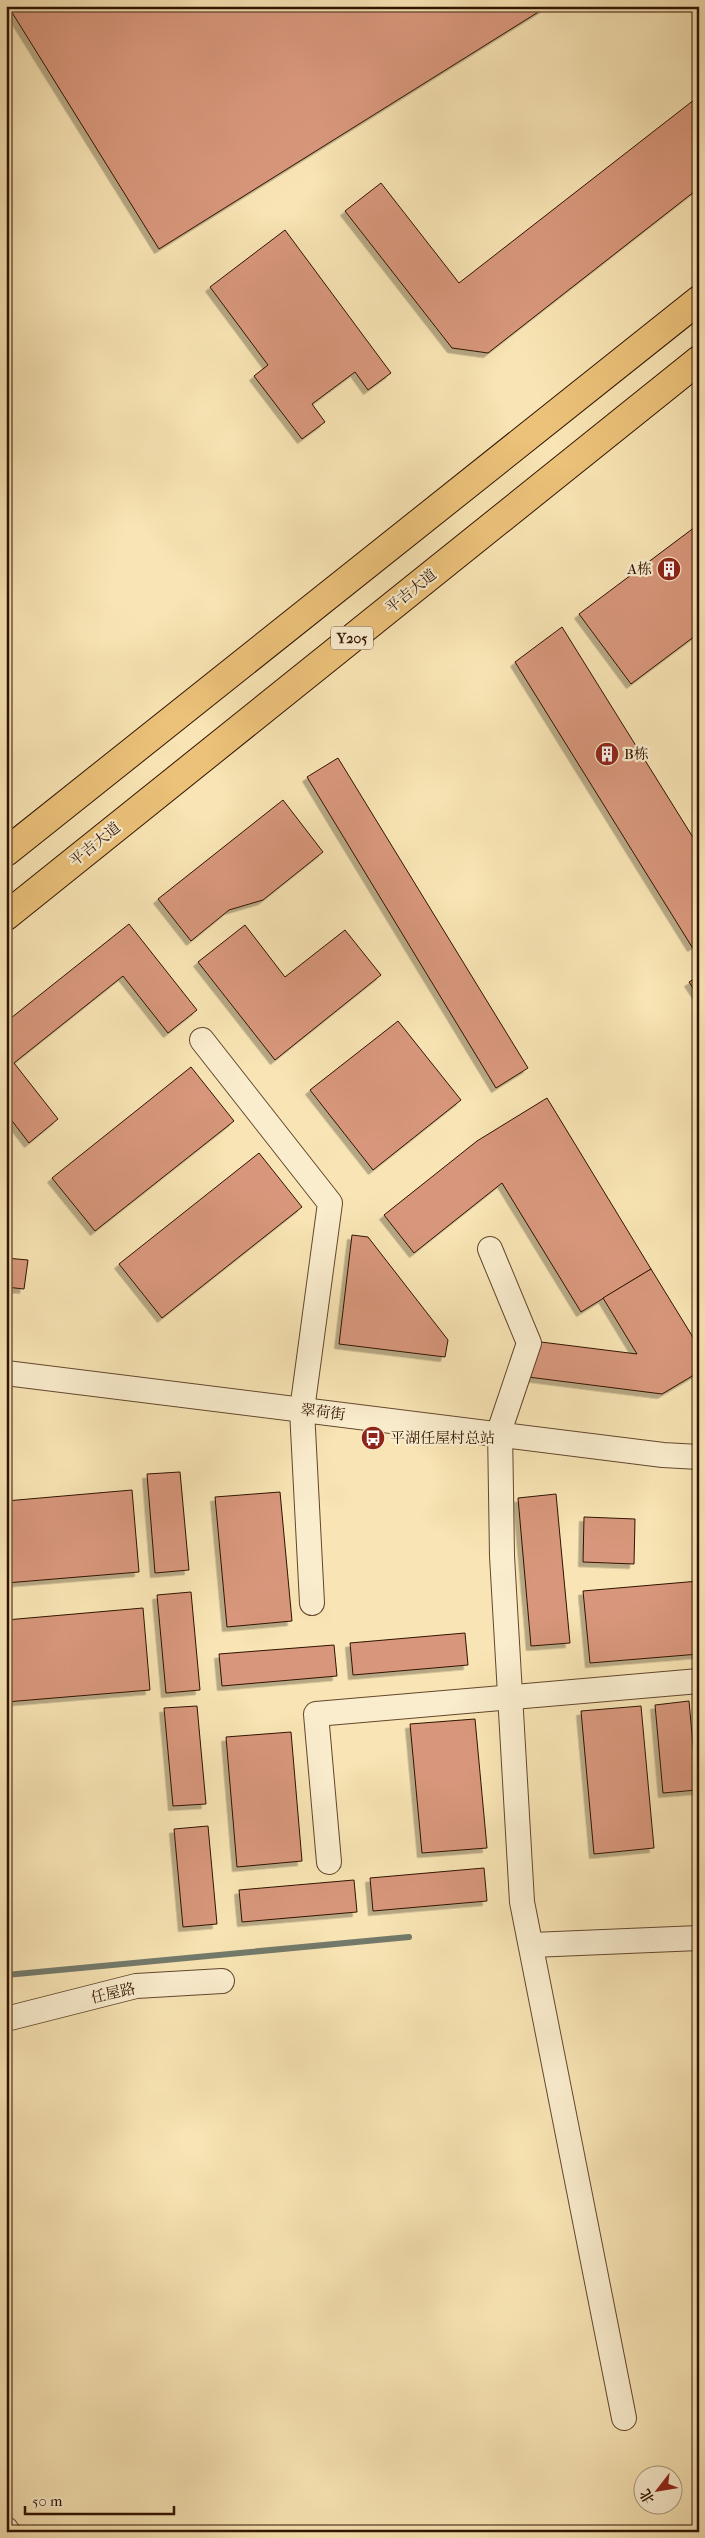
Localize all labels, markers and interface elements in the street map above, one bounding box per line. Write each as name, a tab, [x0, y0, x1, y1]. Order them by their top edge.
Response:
building icon: A栋	[656, 556, 682, 582]
place label: A栋	[626, 560, 652, 578]
street label: 平吉大道	[382, 565, 440, 617]
road number: Y205	[331, 626, 373, 650]
building icon: B栋	[594, 741, 620, 767]
place label: B栋	[624, 745, 649, 763]
street label: 平吉大道	[66, 818, 124, 870]
street label: 翠荷街	[300, 1400, 346, 1424]
bus stop icon: 平湖任屋村总站	[360, 1425, 386, 1451]
place label: 平湖任屋村总站	[390, 1429, 495, 1447]
street label: 任屋路	[89, 1979, 137, 2007]
north arrow	[632, 2466, 682, 2516]
scale bar	[25, 2483, 174, 2515]
text: 北	[636, 2486, 658, 2507]
text: 50 m	[32, 2492, 63, 2510]

